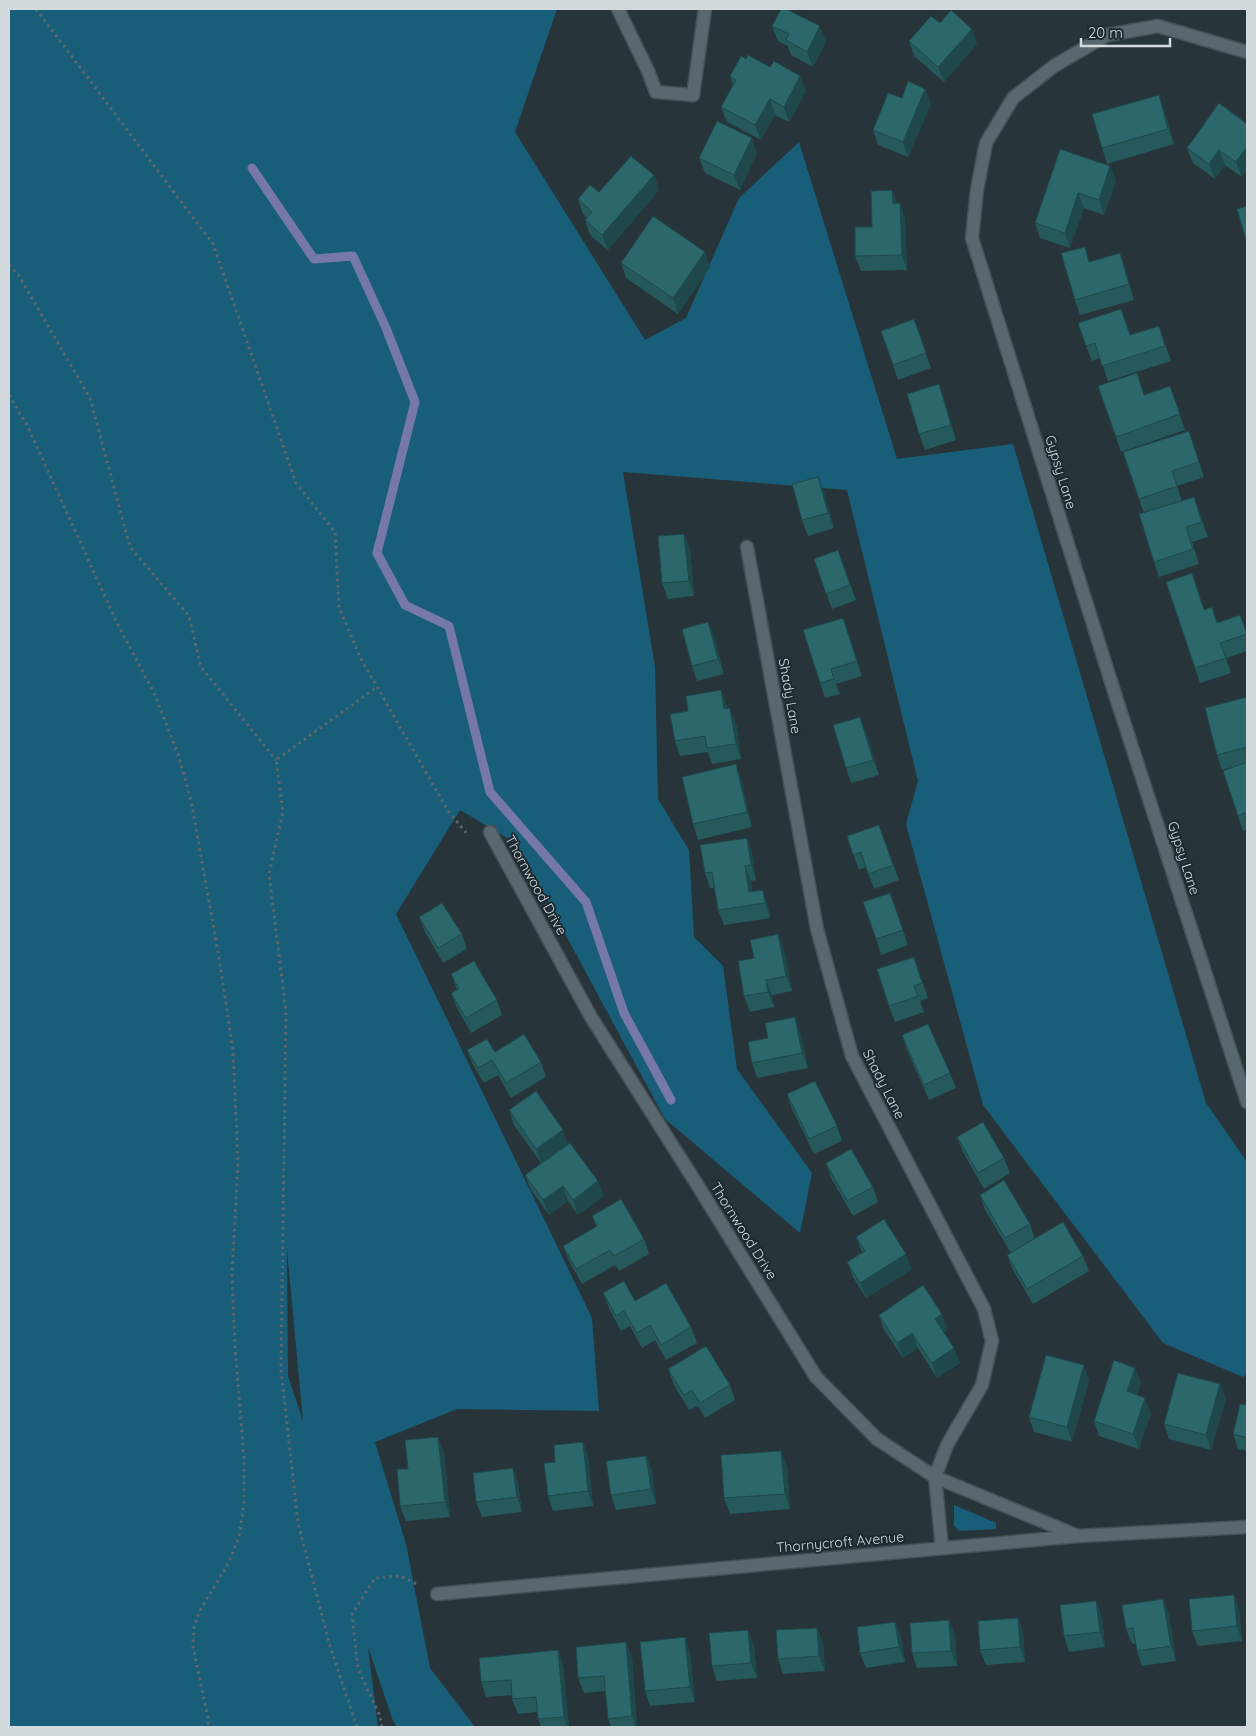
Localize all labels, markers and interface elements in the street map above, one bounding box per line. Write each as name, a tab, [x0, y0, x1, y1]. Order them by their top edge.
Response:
scale bar	[1081, 15, 1170, 47]
text: 20 m	[1088, 23, 1123, 42]
street label: Gypsy Lane	[1041, 433, 1081, 511]
street label: Shady Lane	[774, 657, 806, 735]
street label: Gypsy Lane	[1164, 819, 1204, 897]
street label: Thornwood Drive	[501, 832, 571, 938]
street label: Shady Lane	[859, 1046, 909, 1122]
street label: Thornwood Drive	[707, 1179, 781, 1283]
street label: Thornycroft Avenue	[775, 1527, 905, 1557]

